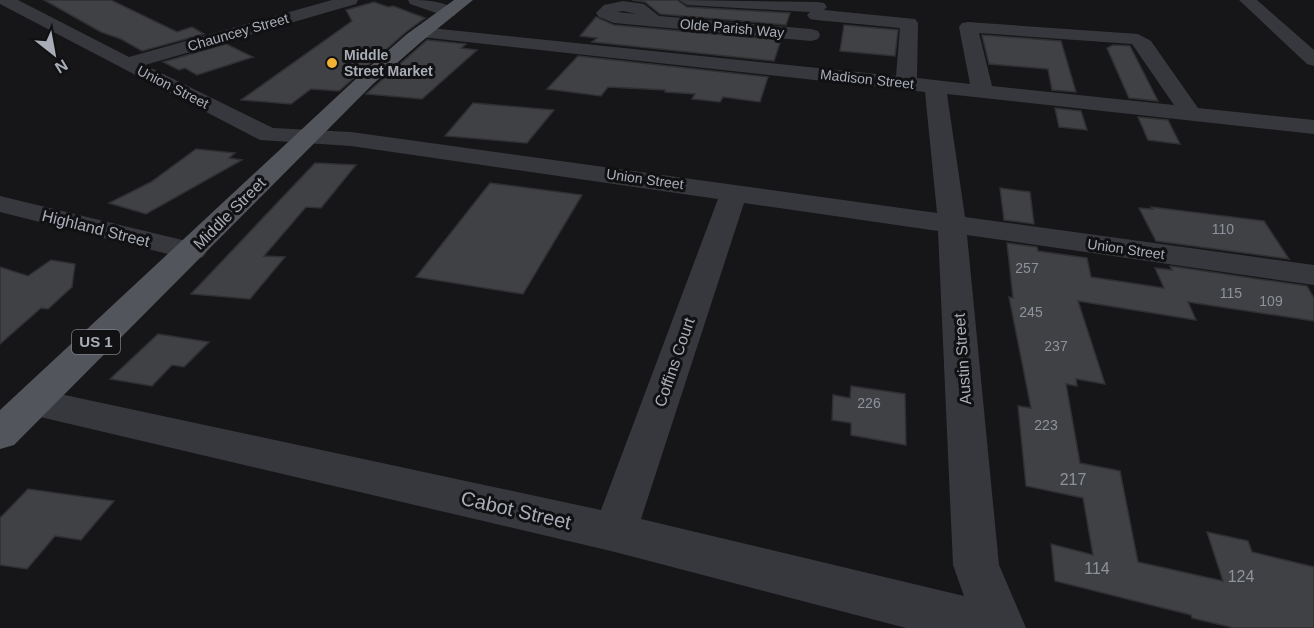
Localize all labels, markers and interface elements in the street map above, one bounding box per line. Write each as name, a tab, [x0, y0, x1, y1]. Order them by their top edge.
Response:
street label: Chauncey Street	[186, 10, 290, 54]
street label: Olde Parish Way	[679, 15, 785, 41]
north arrow	[24, 24, 84, 84]
place label: Middle Street Market	[344, 47, 433, 79]
text: N	[52, 56, 71, 77]
marker: Middle Street Market	[325, 56, 339, 70]
street label: Union Street	[135, 62, 211, 112]
street label: Madison Street	[819, 66, 915, 92]
street label: Union Street	[605, 166, 685, 192]
street label: Middle Street	[190, 174, 269, 253]
street label: Highland Street	[40, 207, 152, 250]
house number: 110	[1212, 221, 1234, 237]
street label: Union Street	[1086, 236, 1166, 262]
house number: 257	[1015, 260, 1039, 276]
house number: 115	[1220, 285, 1242, 301]
house number: 109	[1259, 293, 1283, 309]
house number: 245	[1019, 304, 1043, 320]
street label: Austin Street	[951, 312, 974, 405]
street label: Coffins Court	[651, 315, 698, 409]
road number: US 1	[72, 330, 120, 354]
house number: 237	[1044, 338, 1068, 354]
house number: 226	[857, 395, 881, 411]
house number: 223	[1034, 417, 1058, 433]
house number: 217	[1060, 471, 1086, 488]
street label: Cabot Street	[459, 487, 574, 533]
house number: 114	[1084, 560, 1110, 577]
house number: 124	[1228, 568, 1254, 585]

